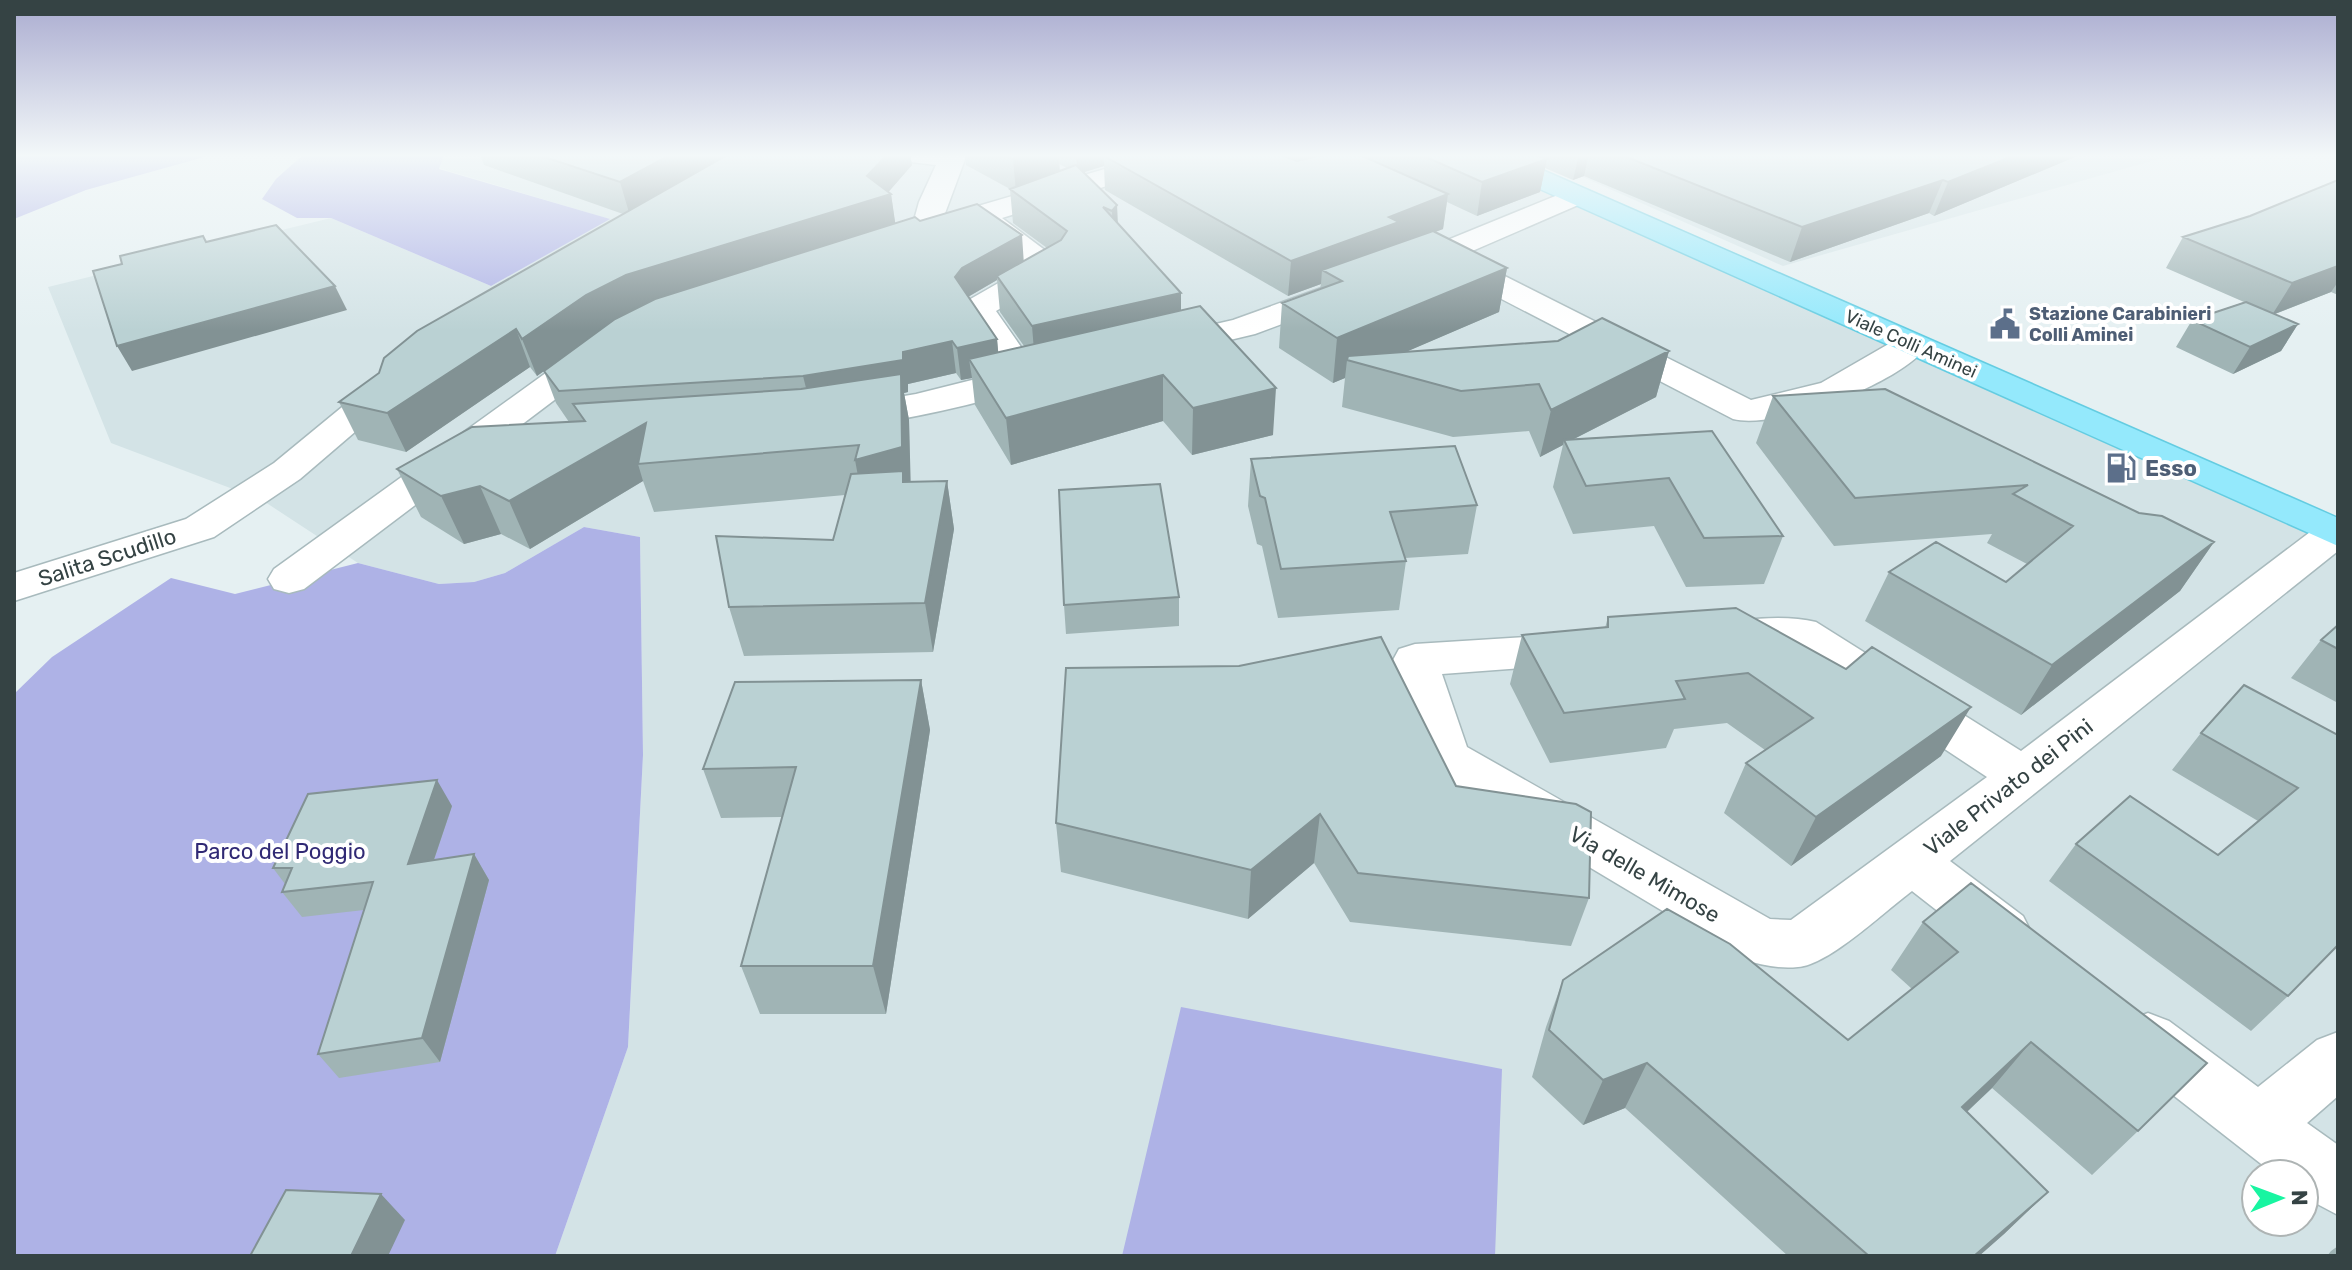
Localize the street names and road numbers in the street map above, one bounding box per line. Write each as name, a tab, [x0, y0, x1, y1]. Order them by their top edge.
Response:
street label: Viale Colli Aminei	[1842, 305, 1980, 383]
street label: Salita Scudillo	[35, 522, 180, 592]
street label: Viale Privato dei Pini	[1918, 713, 2098, 862]
street label: Via delle Mimose	[1565, 820, 1725, 929]

